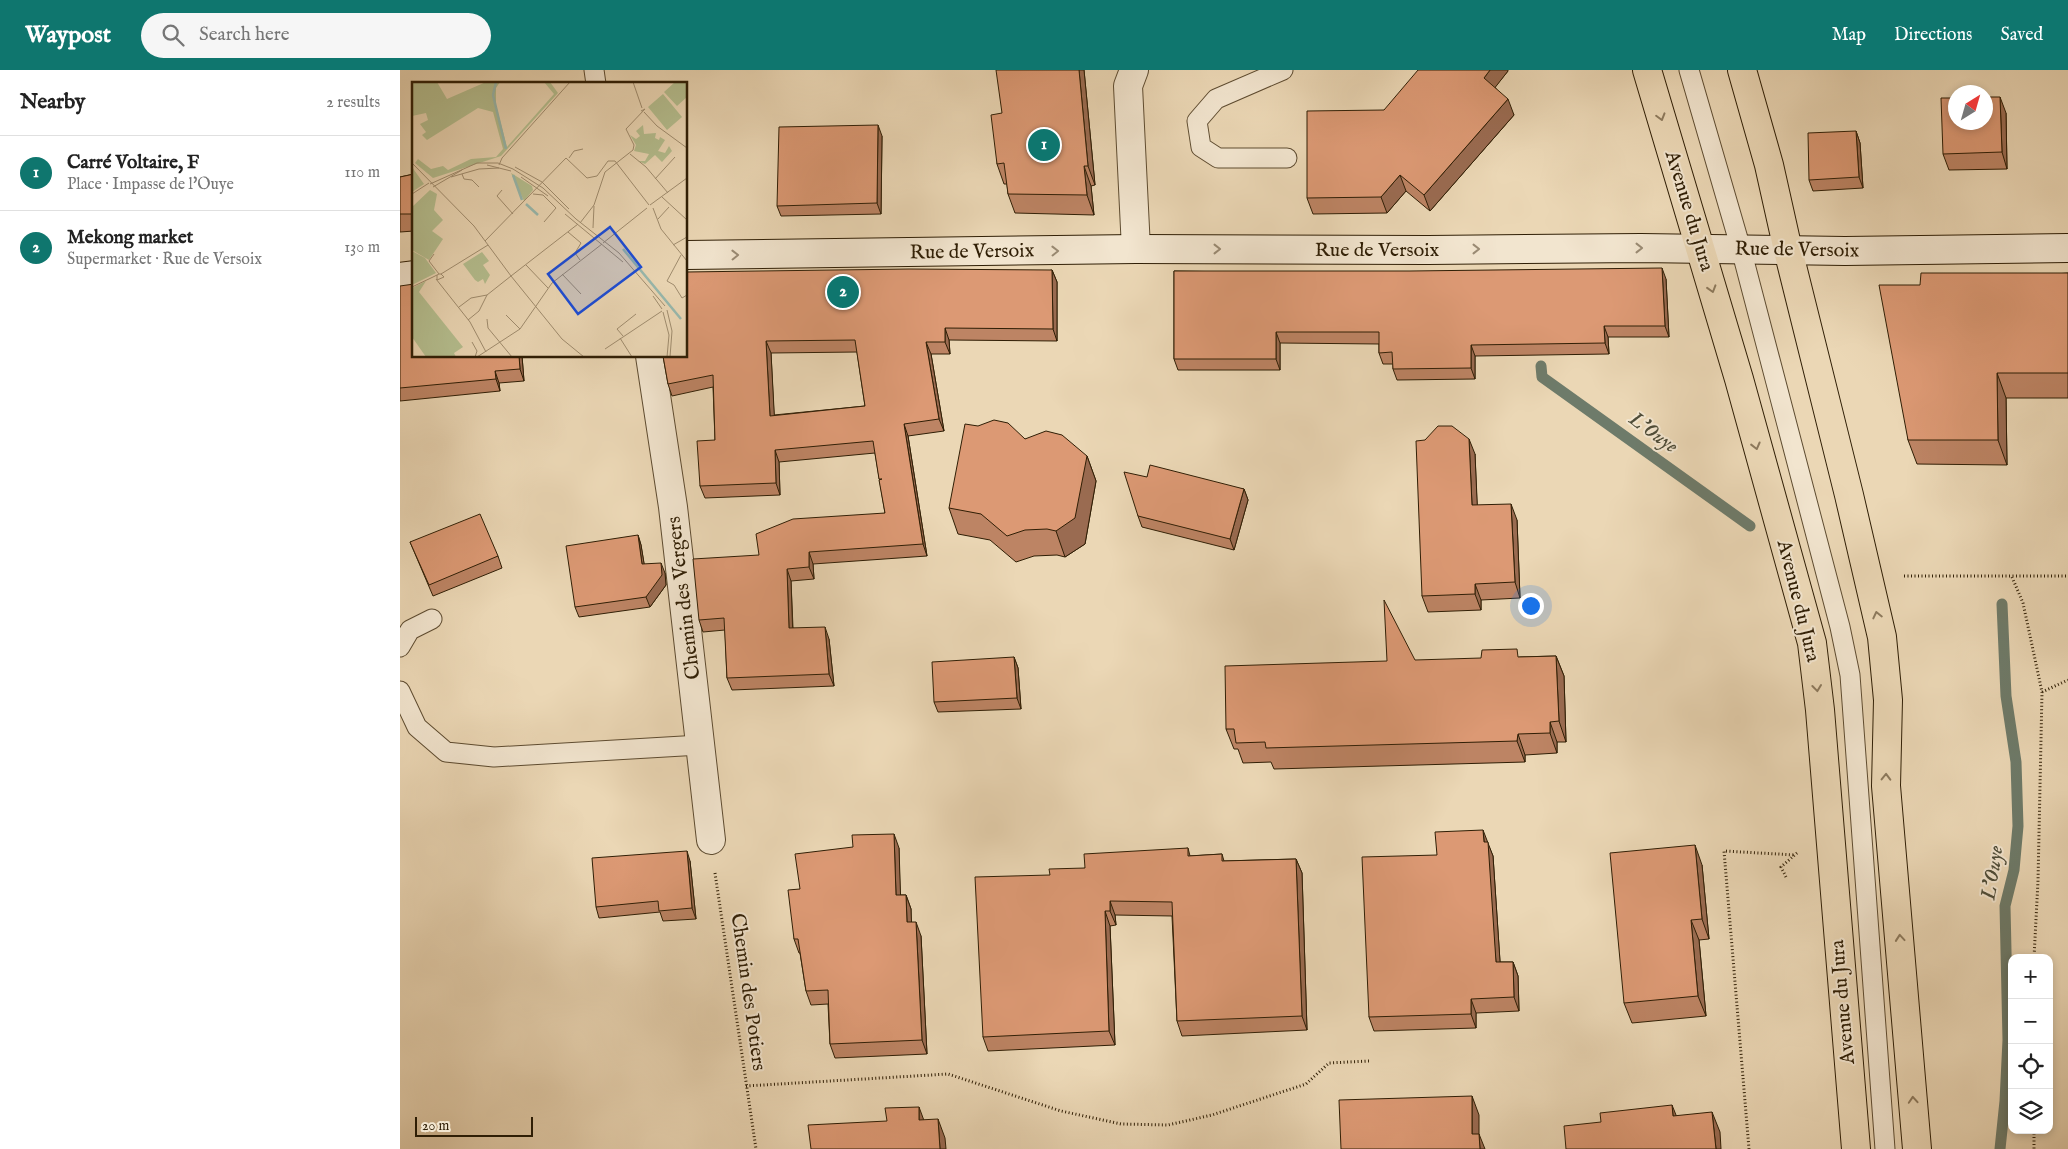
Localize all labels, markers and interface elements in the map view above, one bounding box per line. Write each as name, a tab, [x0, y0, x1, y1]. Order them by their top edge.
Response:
search box	[141, 13, 491, 58]
text: Waypost	[25, 20, 111, 51]
icon: search	[159, 21, 187, 49]
text: Search here	[199, 23, 290, 47]
text: Map	[1832, 24, 1866, 47]
text: Directions	[1894, 24, 1972, 47]
text: Saved	[2000, 24, 2043, 47]
inset map	[412, 82, 688, 358]
north arrow	[1948, 85, 1993, 130]
text: Nearby	[20, 89, 85, 116]
text: 2 results	[326, 93, 380, 113]
one-way arrow	[1655, 112, 1665, 120]
pin: 1	[1028, 126, 1060, 164]
street label: Avenue du Jura	[1658, 147, 1719, 275]
text: Carré Voltaire, F	[67, 151, 199, 175]
text: 1	[33, 163, 39, 183]
text: 110 m	[344, 163, 380, 183]
text: Place · Impasse de l'Ouye	[67, 175, 234, 195]
text: Mekong market	[67, 226, 193, 250]
street label: Rue de Versoix	[1734, 236, 1860, 264]
text: 2	[32, 238, 40, 258]
text: 130 m	[344, 238, 380, 258]
street label: Rue de Versoix	[909, 238, 1035, 266]
street label: Rue de Versoix	[1315, 238, 1440, 263]
one-way arrow	[1636, 243, 1643, 253]
one-way arrow	[1214, 244, 1222, 254]
one-way arrow	[1473, 244, 1481, 254]
one-way arrow	[1052, 246, 1059, 256]
text: Supermarket · Rue de Versoix	[67, 250, 262, 270]
one-way arrow	[732, 250, 739, 260]
pin: 2	[827, 273, 859, 311]
one-way arrow	[1707, 285, 1717, 293]
water label: L'Ouye	[1622, 405, 1683, 460]
one-way arrow	[1751, 441, 1761, 449]
street label: Chemin des Vergers	[662, 515, 706, 681]
street label: Avenue du Jura	[1771, 536, 1825, 665]
your location	[1518, 593, 1544, 619]
one-way arrow	[1872, 610, 1883, 619]
one-way arrow	[1811, 684, 1822, 692]
one-way arrow	[1881, 772, 1891, 780]
water label: L'Ouye	[1975, 844, 2011, 903]
street label: Chemin des Potiers	[725, 912, 771, 1072]
one-way arrow	[1895, 934, 1906, 942]
street label: Avenue du Jura	[1825, 938, 1861, 1066]
map controls	[2008, 954, 2053, 1134]
button: +	[2008, 954, 2053, 999]
button: −	[2008, 999, 2053, 1044]
button: locate	[2008, 1044, 2053, 1089]
button: layers	[2008, 1089, 2053, 1134]
one-way arrow	[1908, 1096, 1919, 1104]
scale bar	[415, 1114, 532, 1137]
text: 20 m	[422, 1117, 449, 1135]

